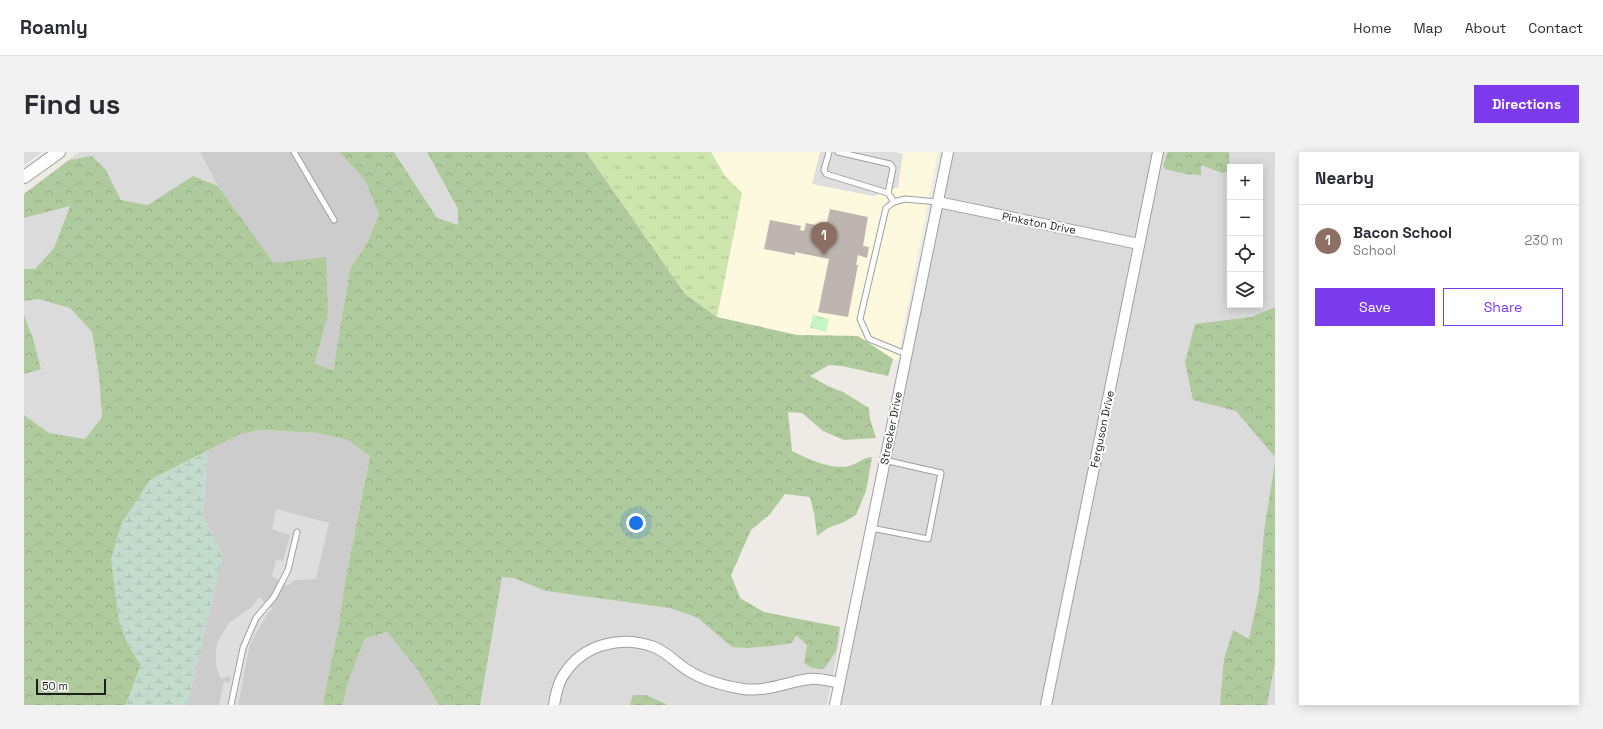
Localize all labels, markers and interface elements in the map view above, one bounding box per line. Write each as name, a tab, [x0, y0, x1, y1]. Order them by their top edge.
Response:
text: Roamly	[20, 15, 88, 40]
text: Home	[1353, 19, 1391, 37]
text: Map	[1413, 19, 1443, 37]
text: About	[1465, 19, 1506, 37]
text: Contact	[1528, 19, 1583, 37]
button: Directions	[1474, 85, 1579, 123]
text: Find us	[24, 86, 121, 122]
map controls	[1227, 164, 1263, 308]
button: +	[1227, 164, 1263, 200]
text: Nearby	[1315, 167, 1374, 189]
button: −	[1227, 200, 1263, 236]
street label: Pinkston Drive	[1001, 209, 1077, 237]
pin: 1	[811, 222, 837, 255]
text: Bacon School	[1353, 223, 1452, 242]
text: 1	[1325, 232, 1331, 249]
text: 230 m	[1525, 232, 1563, 249]
button: locate	[1227, 236, 1263, 272]
text: School	[1353, 242, 1396, 259]
button: layers	[1227, 272, 1263, 308]
button: Save	[1315, 288, 1435, 326]
button: Share	[1443, 288, 1563, 326]
street label: Ferguson Drive	[1087, 389, 1117, 469]
street label: Strecker Drive	[877, 390, 905, 466]
your location	[626, 513, 646, 533]
scale bar	[36, 677, 106, 696]
text: 50 m	[42, 679, 68, 693]

